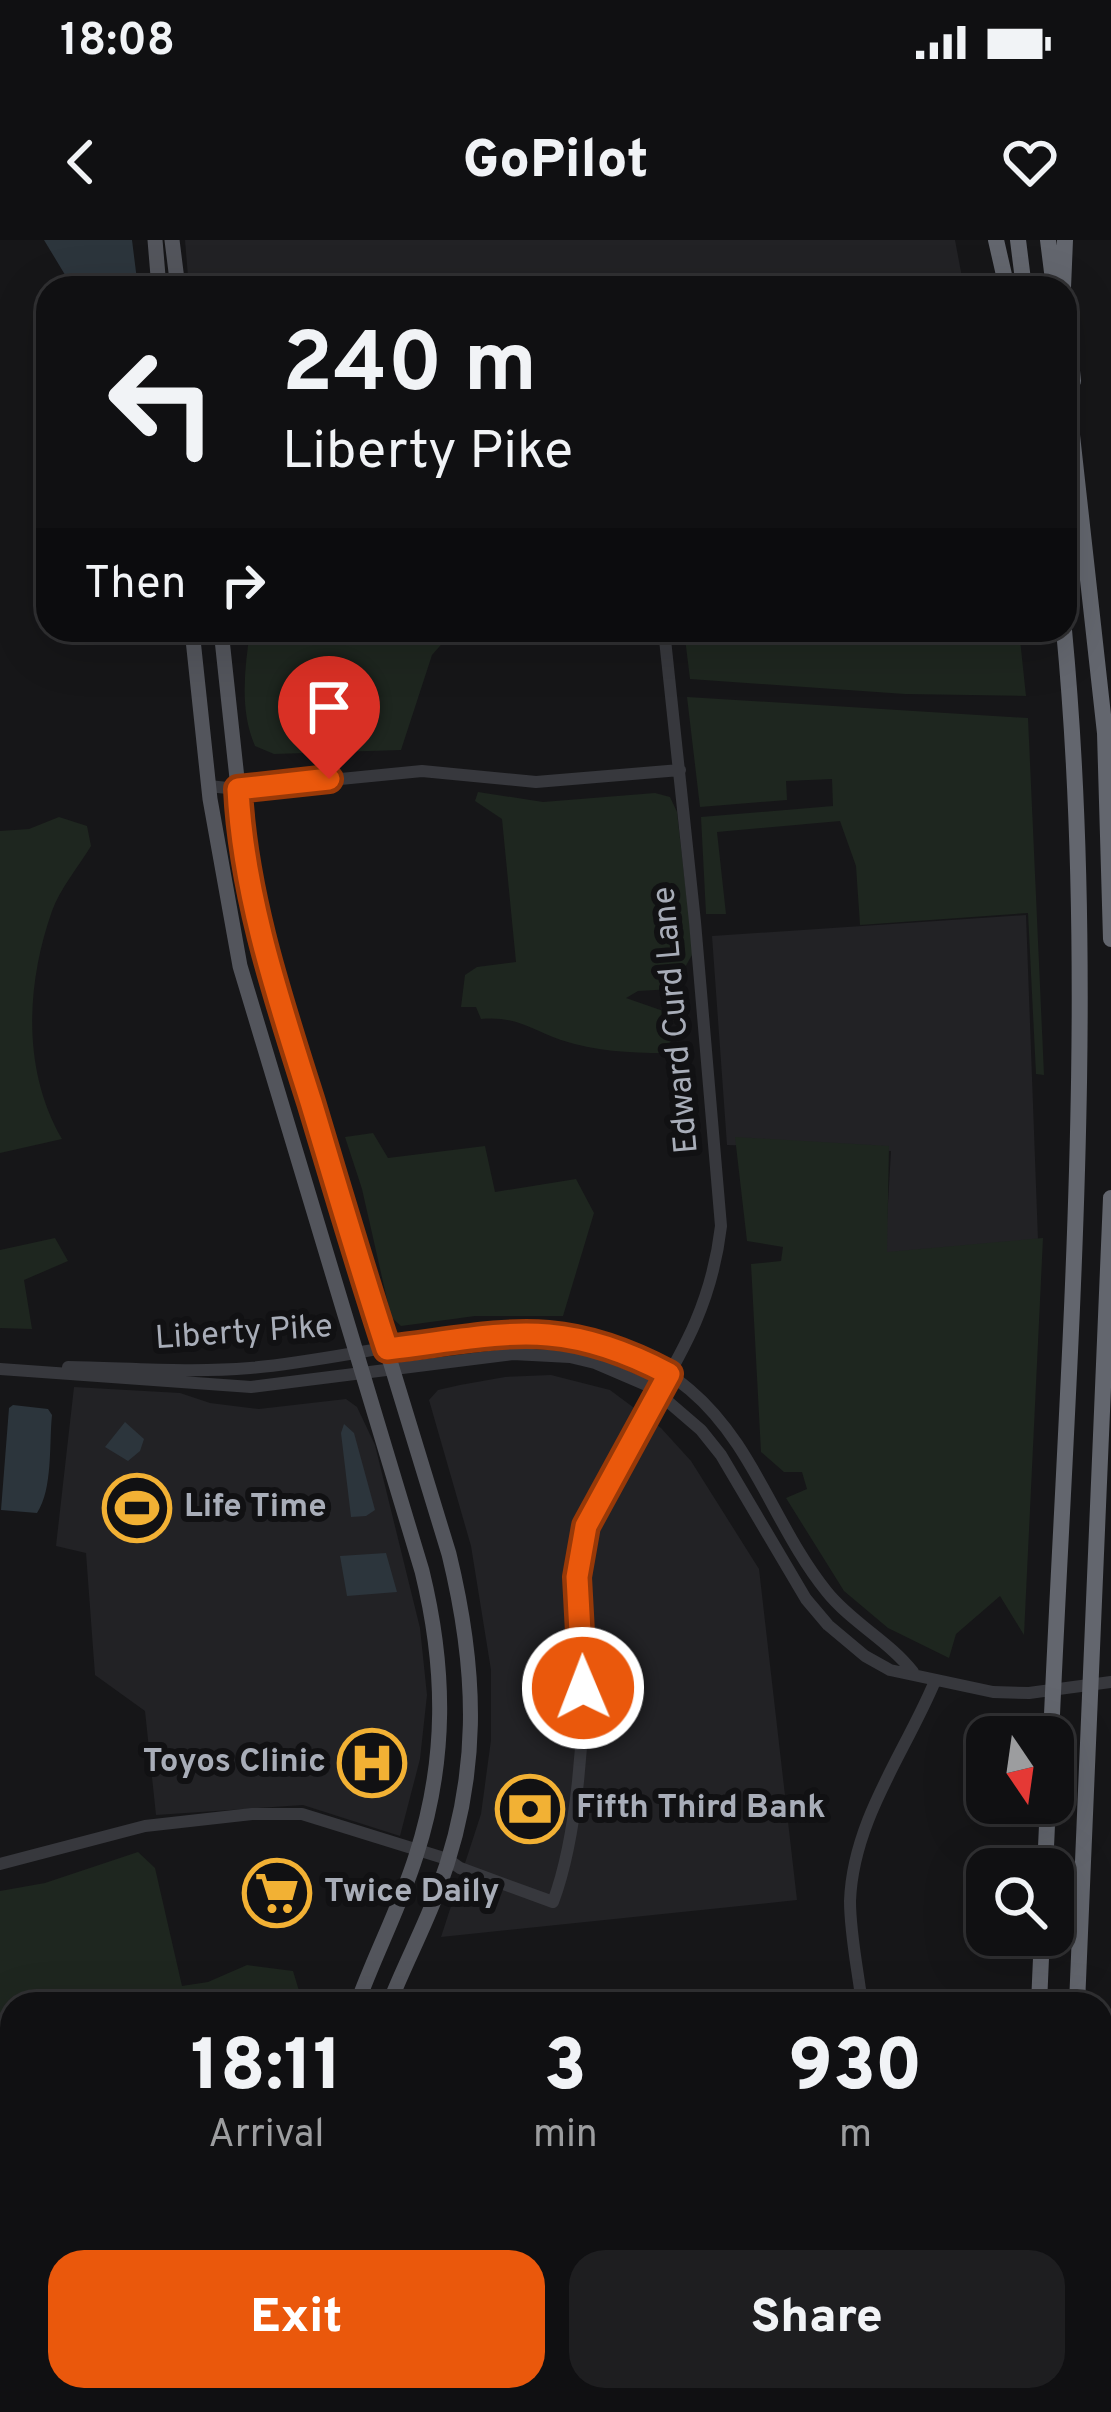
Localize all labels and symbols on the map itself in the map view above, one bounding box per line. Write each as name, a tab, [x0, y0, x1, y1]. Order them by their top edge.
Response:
pin	[278, 656, 380, 779]
street label: Edward Curd Lane	[644, 885, 710, 1155]
street label: Liberty Pike	[154, 1307, 334, 1361]
sports icon: Life Time	[102, 1473, 172, 1543]
place label: Life Time	[184, 1487, 327, 1529]
position arrow	[520, 1625, 646, 1751]
north arrow	[966, 1716, 1074, 1824]
hospital icon: Toyos Clinic	[337, 1728, 407, 1798]
place label: Toyos Clinic	[143, 1742, 326, 1784]
bank icon: Fifth Third Bank	[495, 1774, 565, 1844]
place label: Fifth Third Bank	[576, 1788, 826, 1830]
supermarket icon: Twice Daily	[242, 1858, 312, 1928]
place label: Twice Daily	[324, 1872, 500, 1914]

